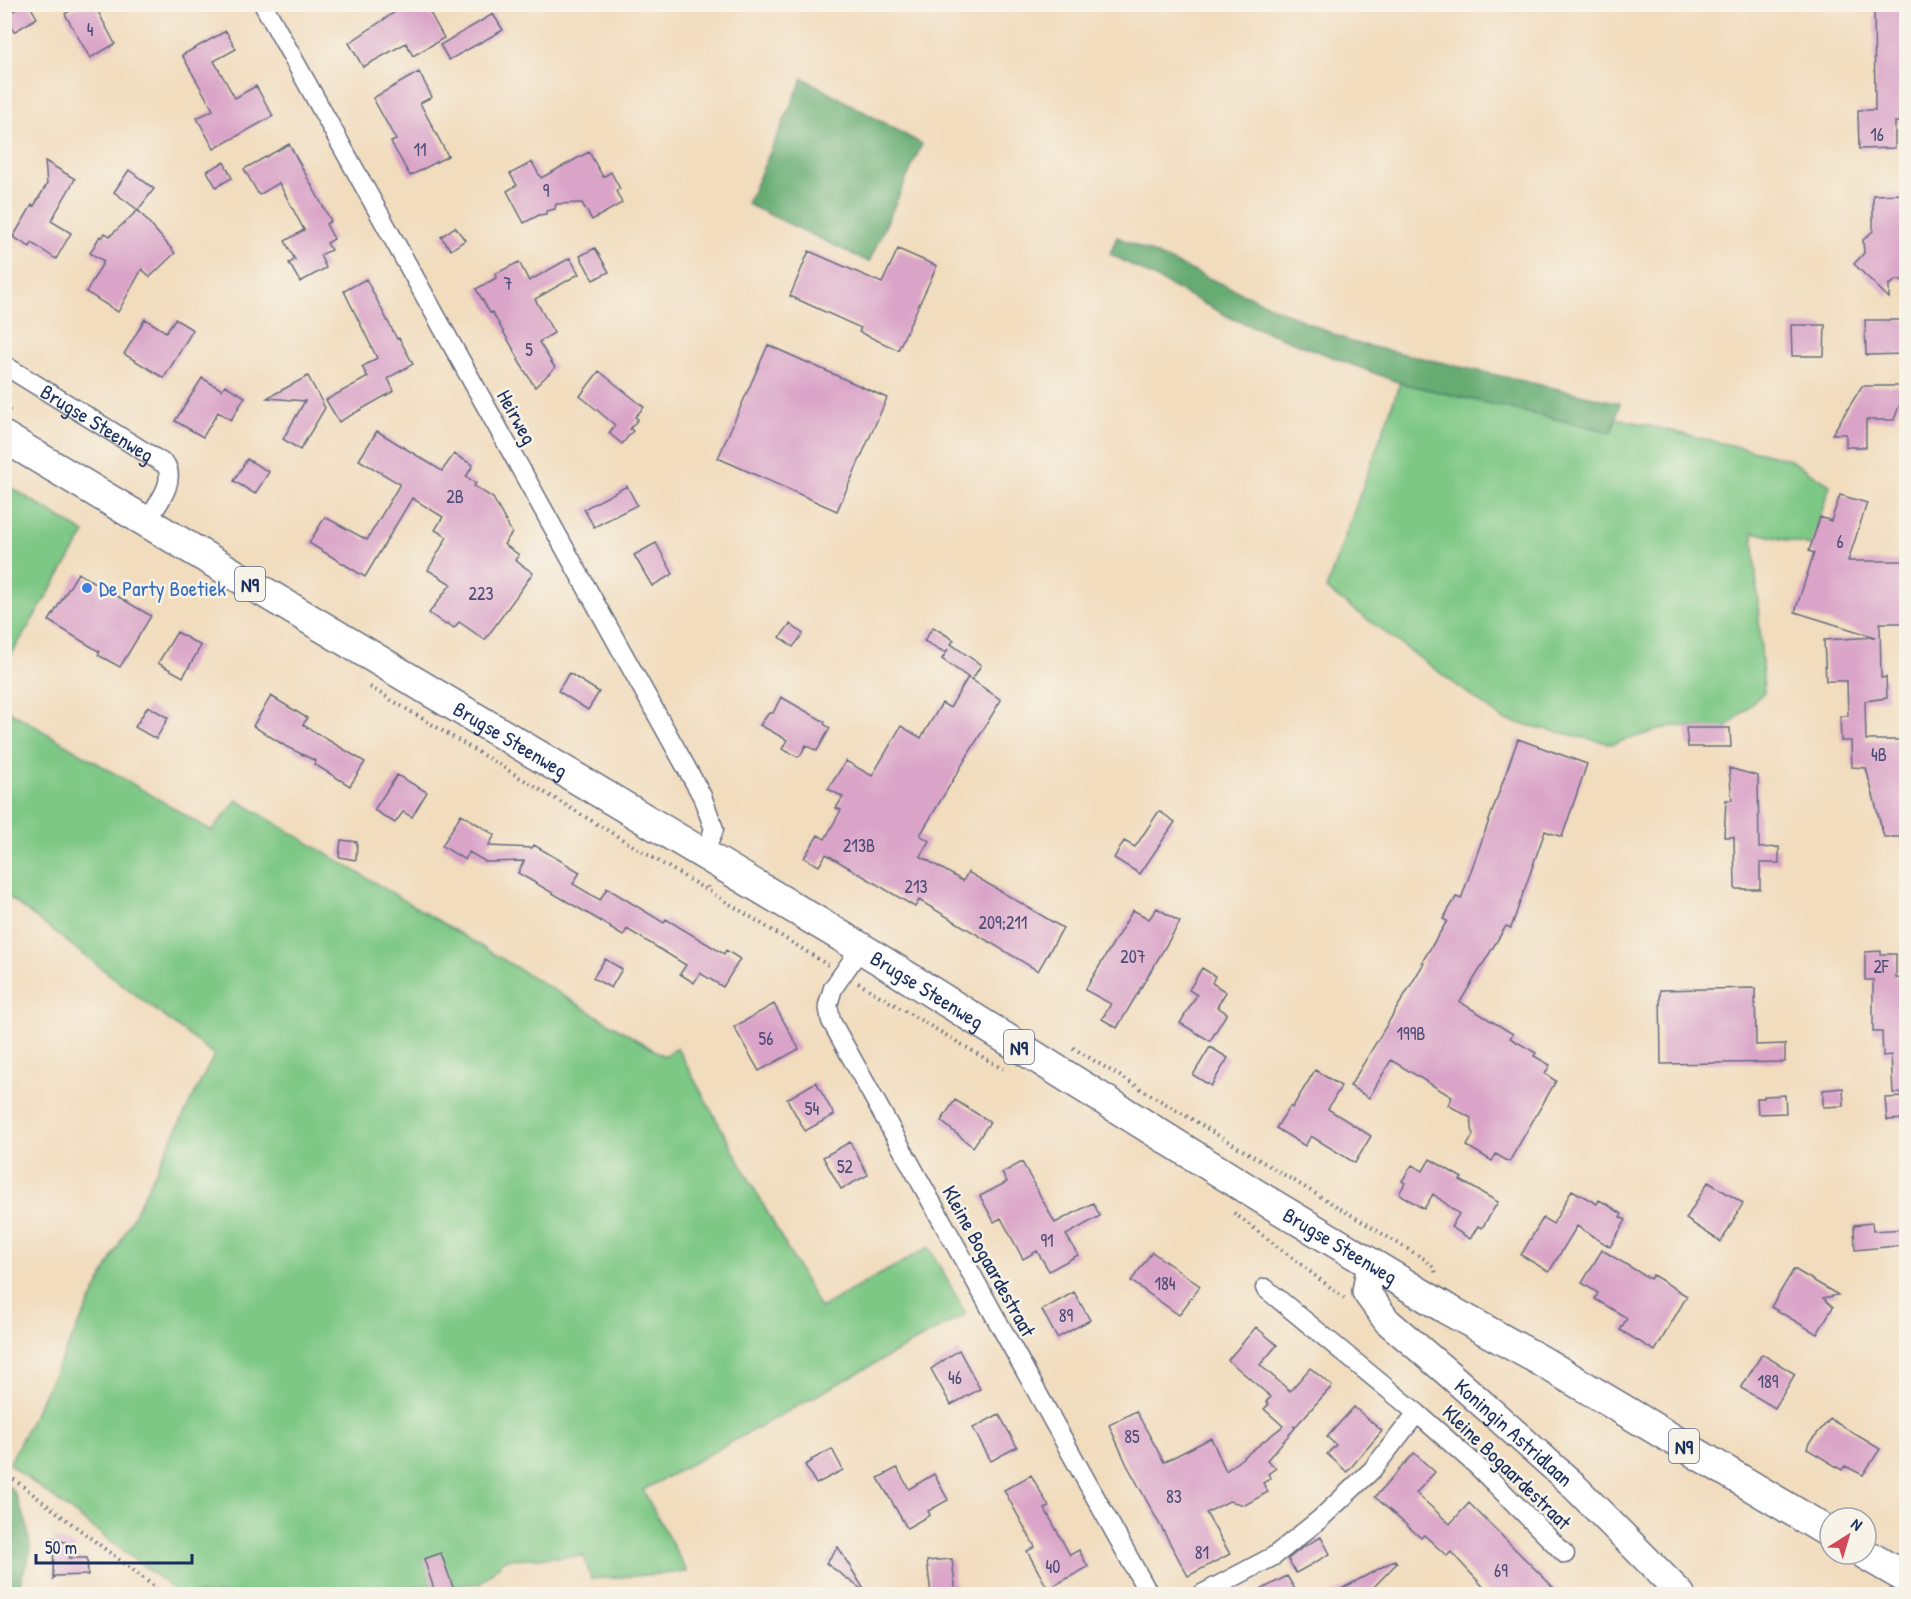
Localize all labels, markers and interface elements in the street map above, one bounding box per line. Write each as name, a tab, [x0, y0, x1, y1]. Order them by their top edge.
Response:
house number: 4	[87, 17, 94, 42]
house number: 16	[1870, 122, 1884, 147]
house number: 11	[413, 137, 427, 162]
house number: 9	[543, 178, 550, 203]
house number: 7	[504, 271, 513, 296]
house number: 5	[525, 337, 533, 362]
street label: Brugse Steenweg	[35, 377, 160, 469]
street label: Heirweg	[490, 384, 544, 450]
house number: 2B	[446, 484, 464, 509]
house number: 6	[1836, 529, 1844, 554]
road number: N9	[235, 567, 265, 601]
place label: De Party Boetiek	[99, 574, 226, 603]
marker: De Party Boetiek	[80, 581, 94, 595]
house number: 223	[469, 581, 493, 606]
street label: Brugse Steenweg	[448, 694, 573, 784]
house number: 4B	[1871, 742, 1887, 767]
house number: 213B	[843, 833, 875, 858]
house number: 213	[904, 874, 928, 899]
house number: 209;211	[979, 910, 1027, 935]
street label: Brugse Steenweg	[865, 943, 989, 1036]
house number: 207	[1120, 944, 1146, 969]
house number: 2F	[1873, 954, 1890, 979]
house number: 199B	[1397, 1021, 1425, 1046]
house number: 56	[759, 1026, 773, 1051]
road number: N9	[1004, 1030, 1034, 1064]
house number: 54	[805, 1096, 819, 1121]
house number: 52	[837, 1154, 854, 1179]
street label: Kleine Bogaardestraat	[935, 1180, 1043, 1343]
street label: Brugse Steenweg	[1278, 1200, 1403, 1291]
house number: 91	[1040, 1228, 1054, 1253]
house number: 184	[1154, 1271, 1176, 1296]
house number: 89	[1059, 1303, 1074, 1328]
house number: 46	[948, 1365, 962, 1390]
house number: 189	[1758, 1369, 1779, 1394]
street label: Koningin Astridlaan	[1449, 1371, 1580, 1493]
street label: Kleine Bogaardestraat	[1436, 1398, 1578, 1537]
house number: 85	[1124, 1424, 1140, 1449]
road number: N9	[1669, 1429, 1699, 1463]
house number: 83	[1166, 1484, 1182, 1509]
north arrow	[1818, 1506, 1878, 1566]
text: N	[1847, 1513, 1867, 1536]
scale bar	[36, 1527, 192, 1565]
text: 50 m	[45, 1535, 77, 1560]
house number: 81	[1195, 1540, 1209, 1565]
house number: 40	[1046, 1554, 1060, 1579]
house number: 69	[1494, 1558, 1508, 1583]

